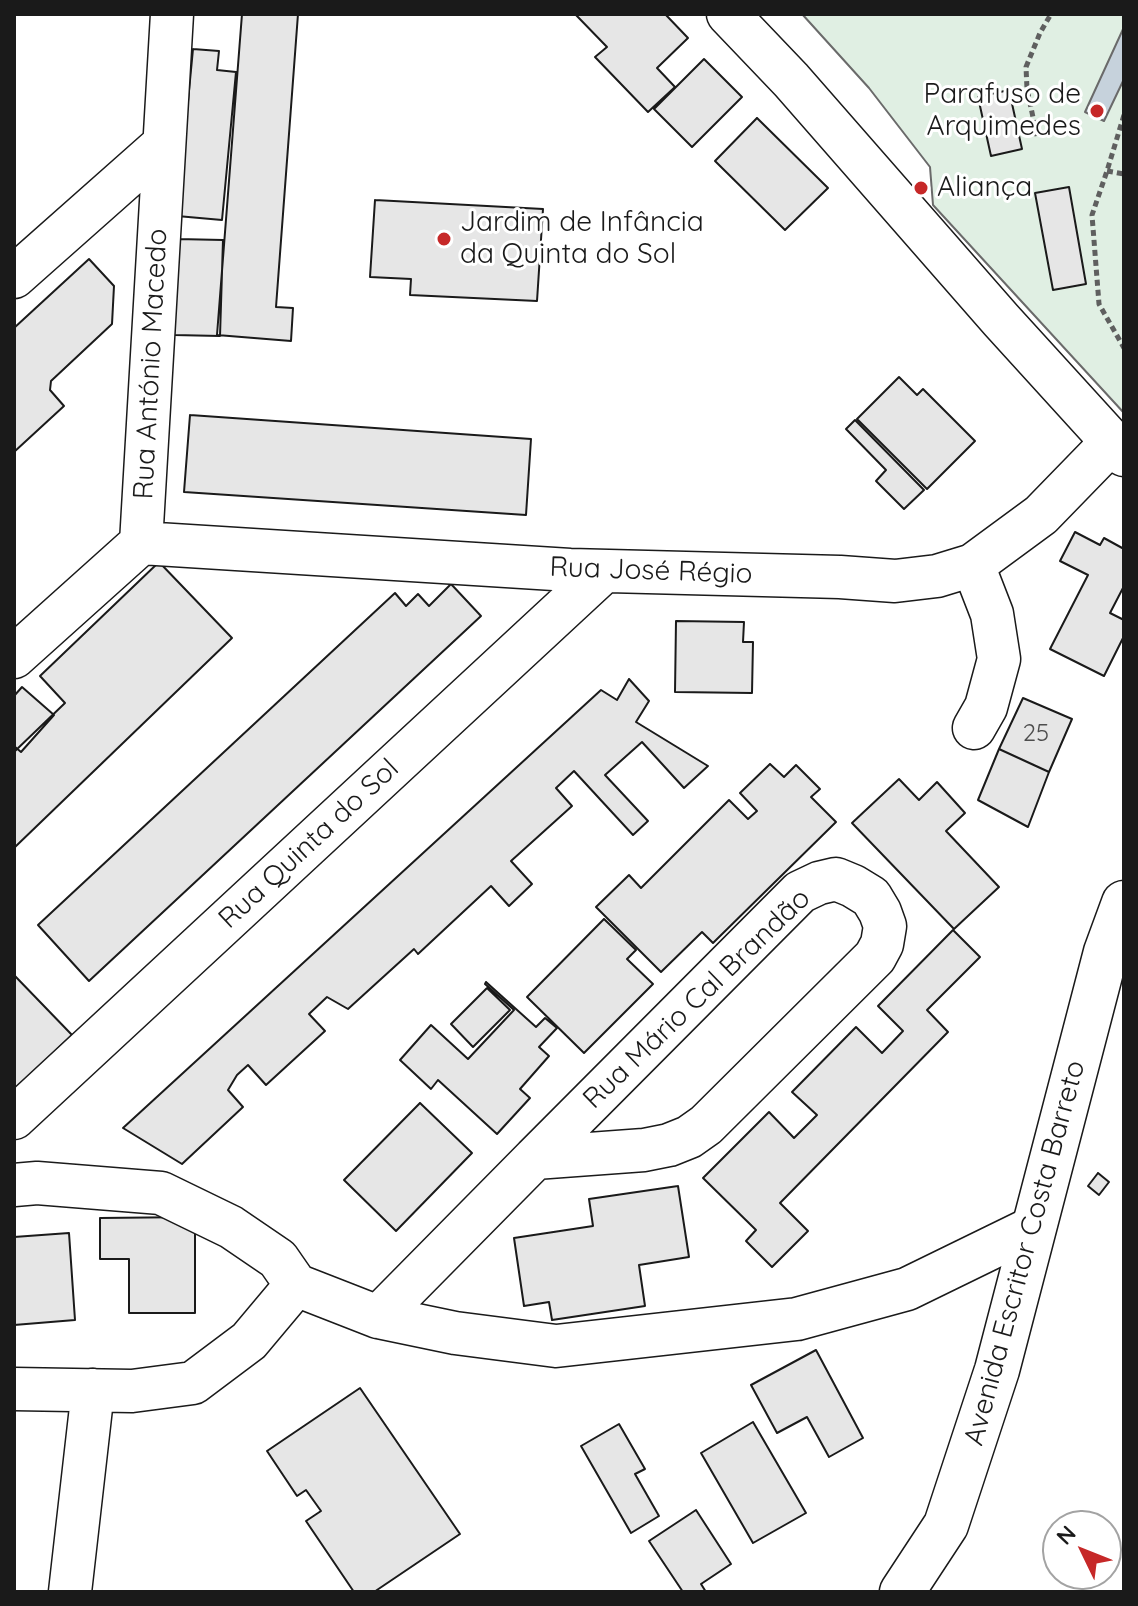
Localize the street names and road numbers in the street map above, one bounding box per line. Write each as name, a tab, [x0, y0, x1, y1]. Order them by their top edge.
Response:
street label: Rua António Macedo	[127, 228, 175, 500]
street label: Rua José Régio	[549, 551, 753, 591]
street label: Rua Quinta do Sol	[212, 752, 406, 936]
street label: Rua Mário Cal Brandão	[577, 882, 817, 1116]
street label: Avenida Escritor Costa Barreto	[957, 1057, 1093, 1449]

